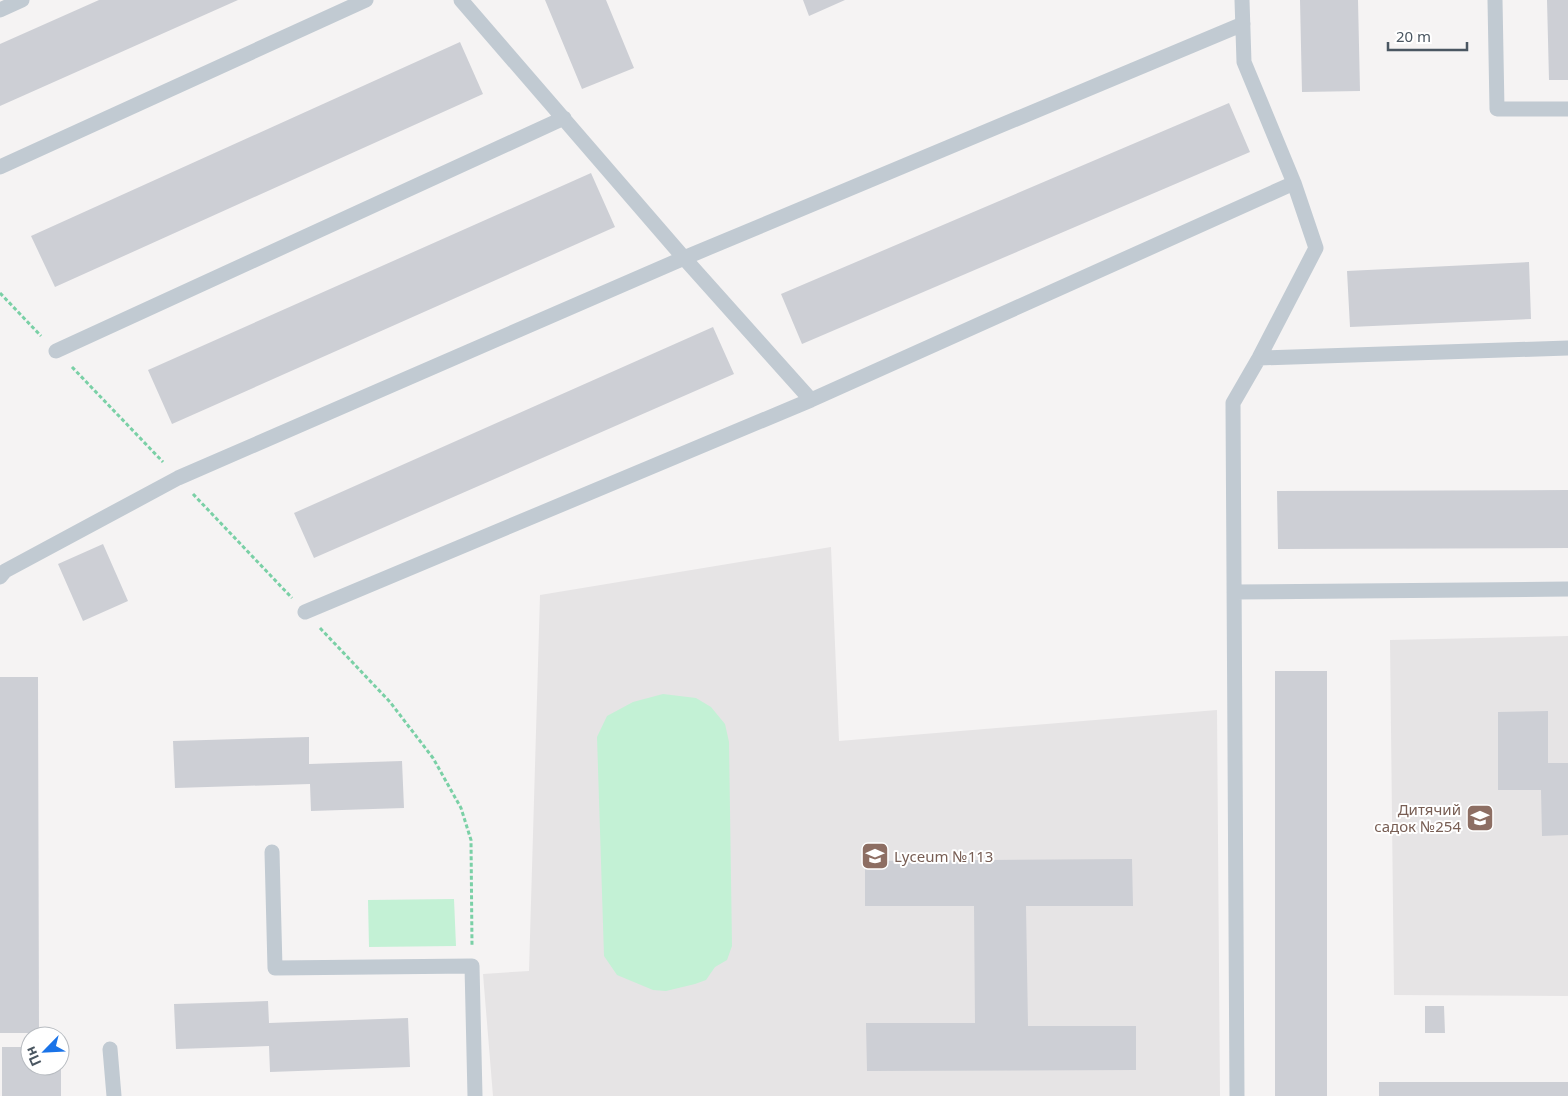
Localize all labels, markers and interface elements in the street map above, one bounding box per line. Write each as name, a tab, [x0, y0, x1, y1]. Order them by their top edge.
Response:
scale bar	[1388, 20, 1467, 52]
text: 20 m	[1396, 26, 1431, 46]
place label: Дитячий садок №254	[1374, 799, 1461, 836]
school or university icon: Дитячий садок №254	[1465, 803, 1495, 833]
school or university icon: Lyceum №113	[860, 841, 890, 871]
place label: Lyceum №113	[894, 846, 993, 866]
north arrow	[20, 1026, 70, 1076]
text: Пн	[20, 1044, 45, 1069]

